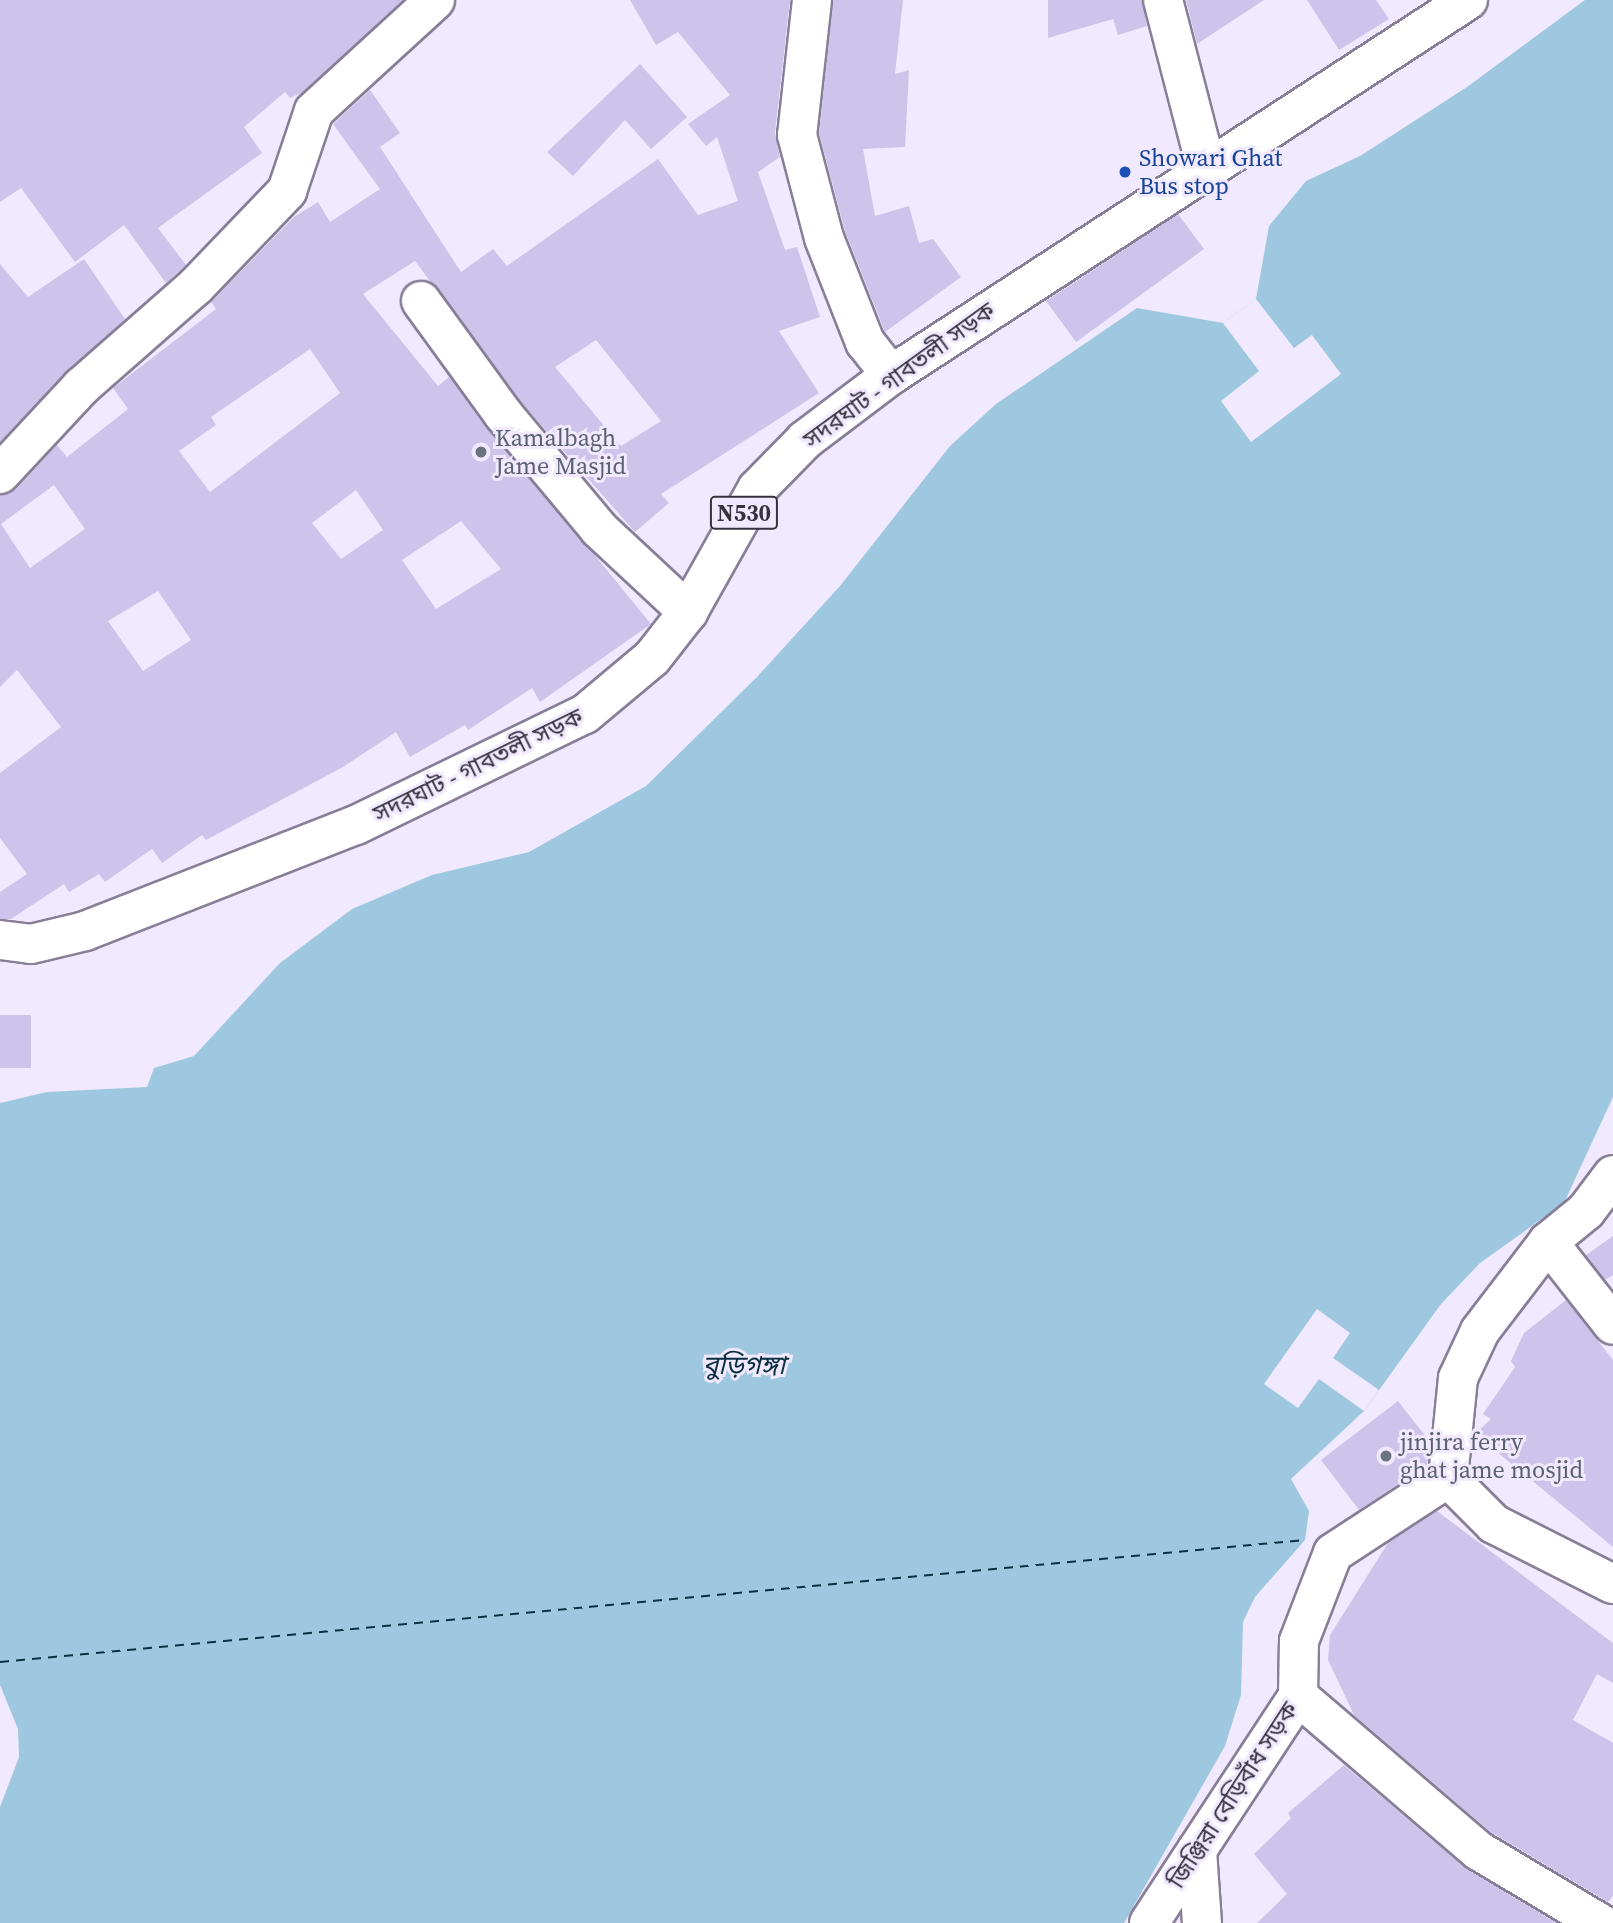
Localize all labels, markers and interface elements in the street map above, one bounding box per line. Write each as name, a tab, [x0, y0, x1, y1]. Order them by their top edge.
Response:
place label: Showari Ghat Bus stop	[1139, 144, 1282, 200]
marker: Showari Ghat Bus stop	[1117, 164, 1133, 180]
street label: সদরঘাট - গাবতলী সড়ক	[798, 296, 1000, 454]
place label: Kamalbagh Jame Masjid	[495, 424, 626, 480]
marker: Kamalbagh Jame Masjid	[473, 444, 489, 460]
road number: N530	[709, 494, 779, 533]
street label: সদরঘাট - গাবতলী সড়ক	[368, 702, 588, 828]
water label: বুড়িগঙ্গা	[703, 1350, 785, 1382]
place label: jinjira ferry ghat jame mosjid	[1400, 1428, 1583, 1484]
marker: jinjira ferry ghat jame mosjid	[1378, 1448, 1394, 1464]
street label: জিঞ্জিরা বেড়িবাঁধ সড়ক	[1162, 1696, 1304, 1894]

